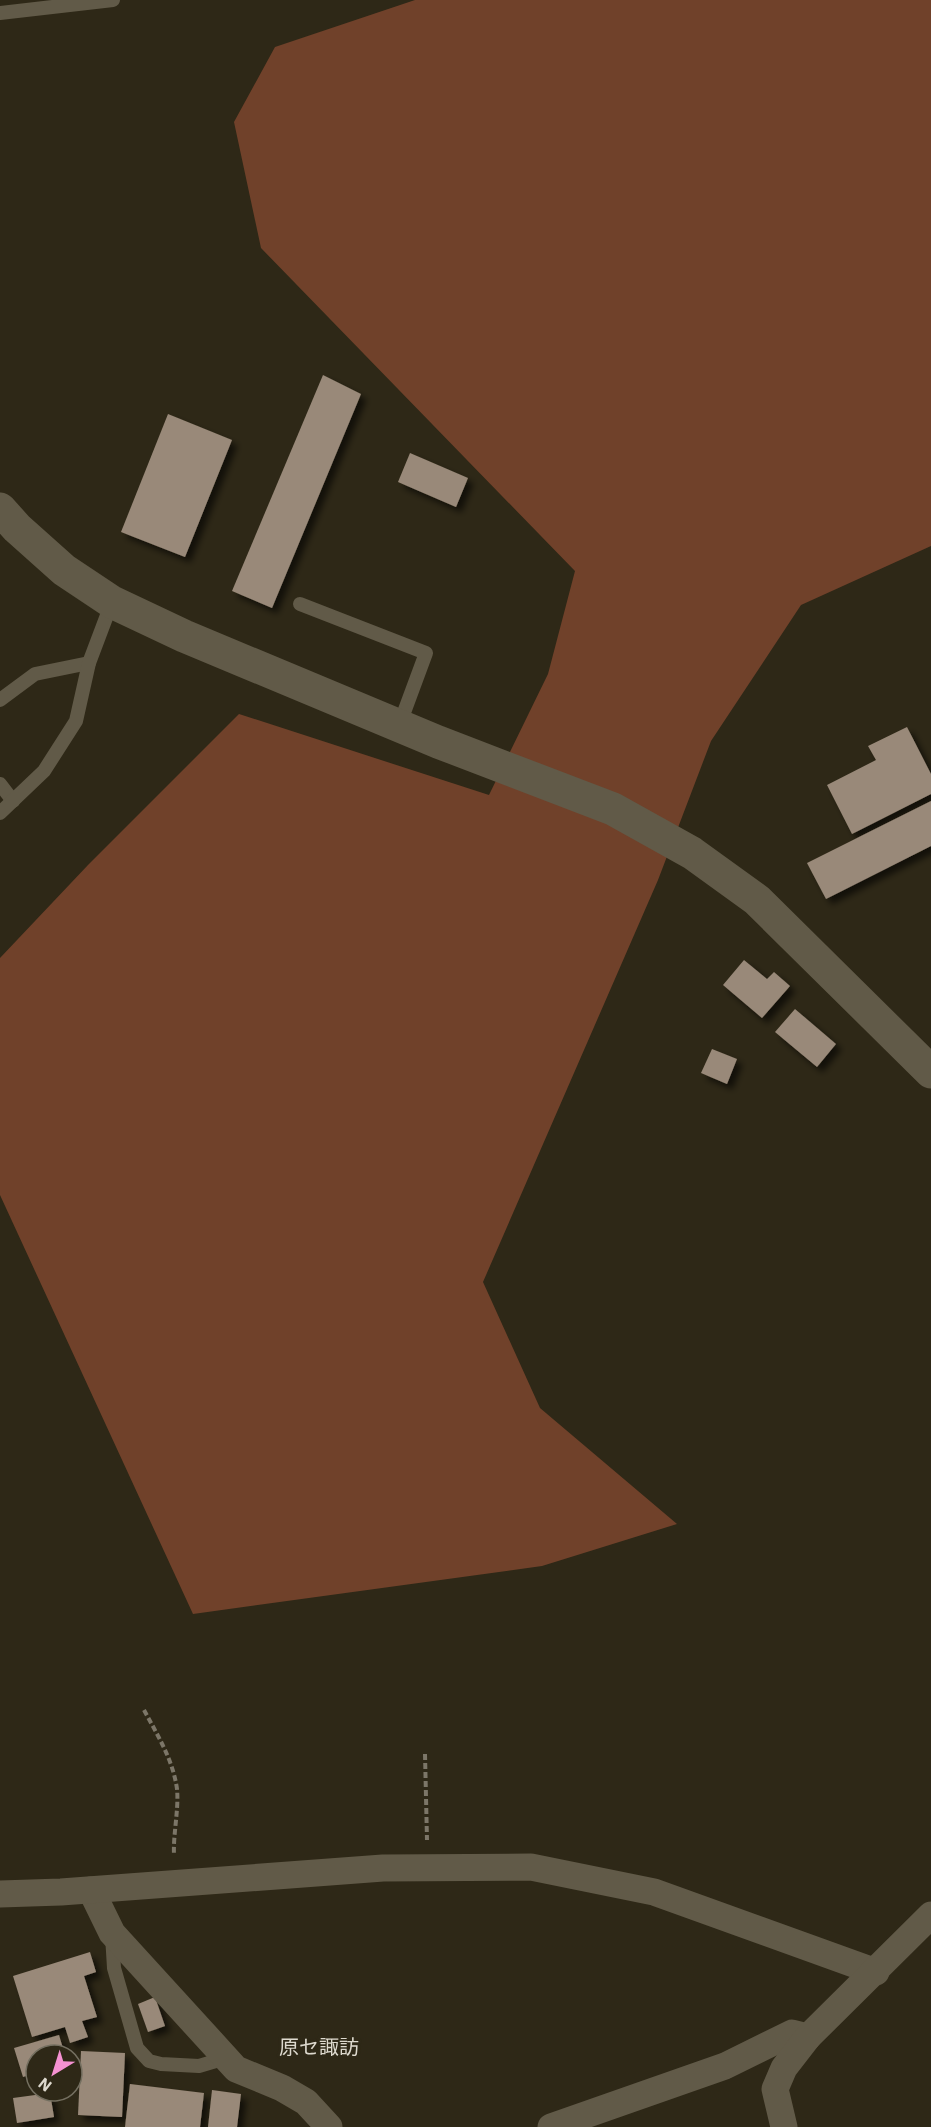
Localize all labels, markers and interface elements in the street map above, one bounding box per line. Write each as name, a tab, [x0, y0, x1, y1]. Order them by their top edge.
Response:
district label: 原セ諏訪	[279, 2033, 359, 2060]
north arrow	[24, 2043, 84, 2103]
text: N	[34, 2073, 55, 2096]

